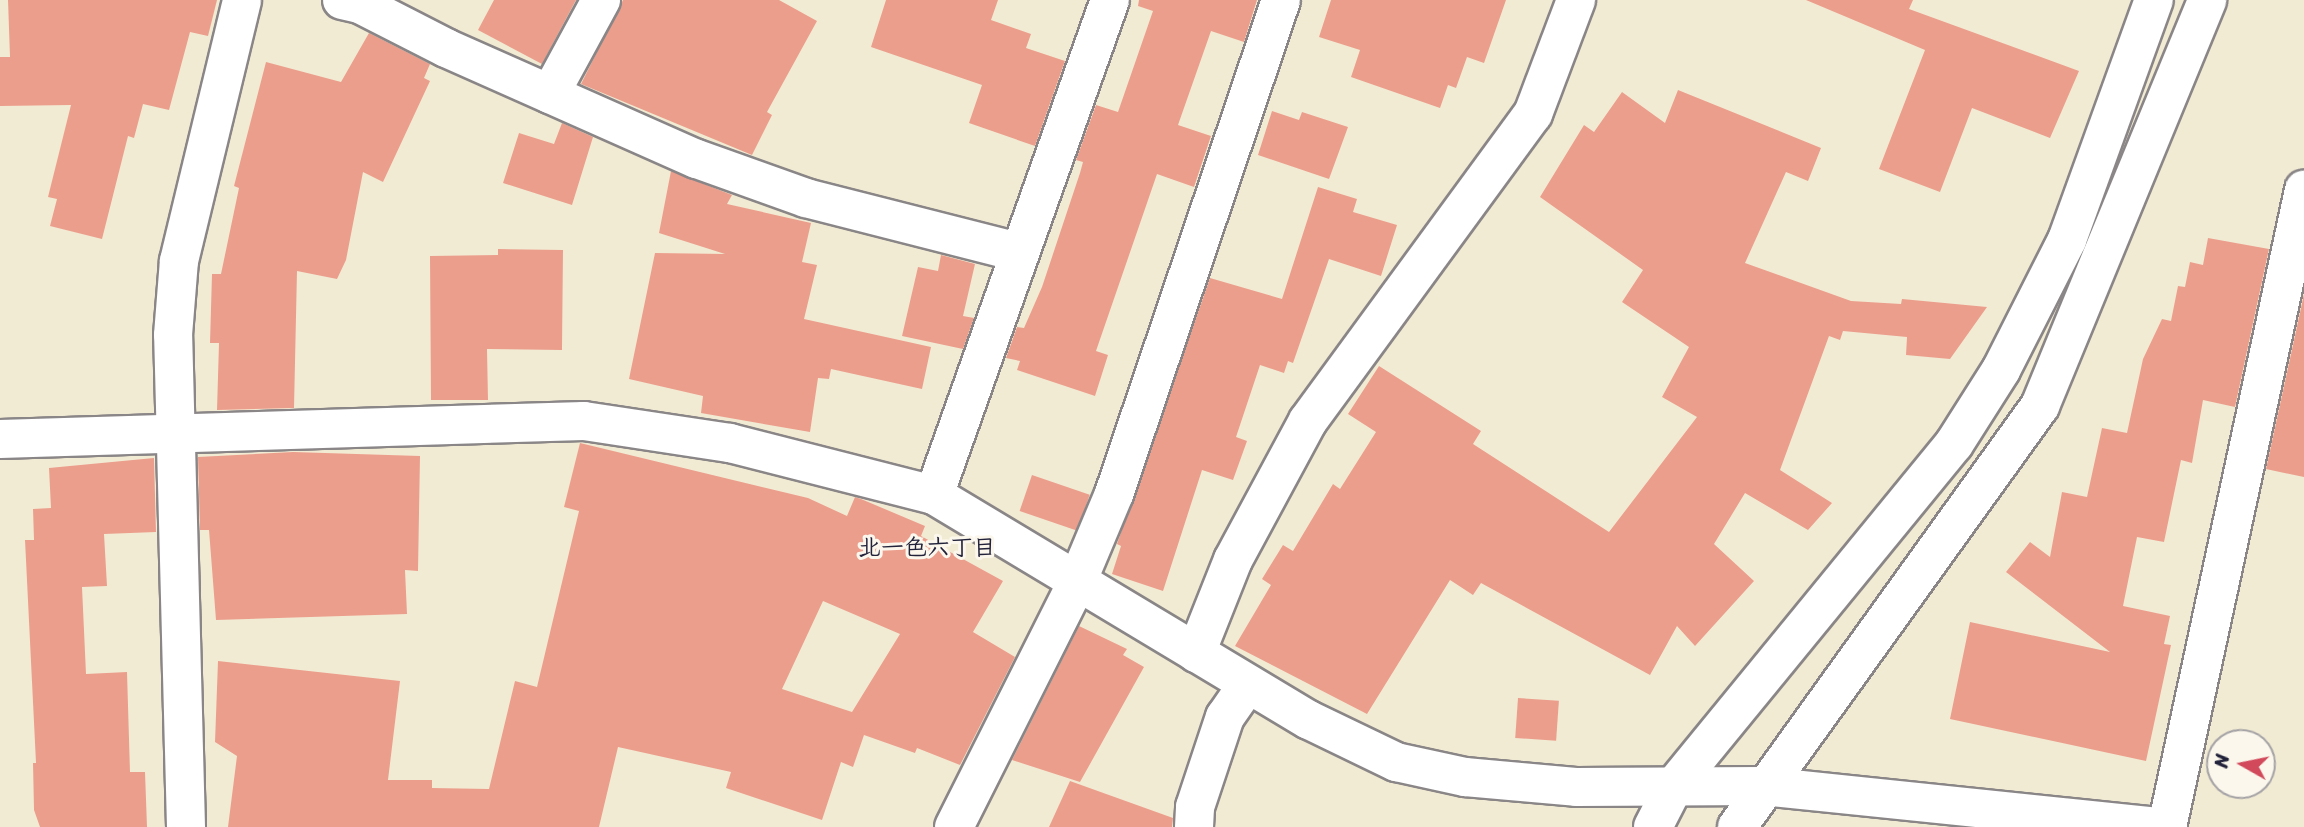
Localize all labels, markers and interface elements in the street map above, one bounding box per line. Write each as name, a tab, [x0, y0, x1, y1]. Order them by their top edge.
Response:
district label: 北一色六丁目	[858, 534, 996, 562]
north arrow	[2206, 729, 2276, 799]
text: N	[2204, 752, 2239, 770]

